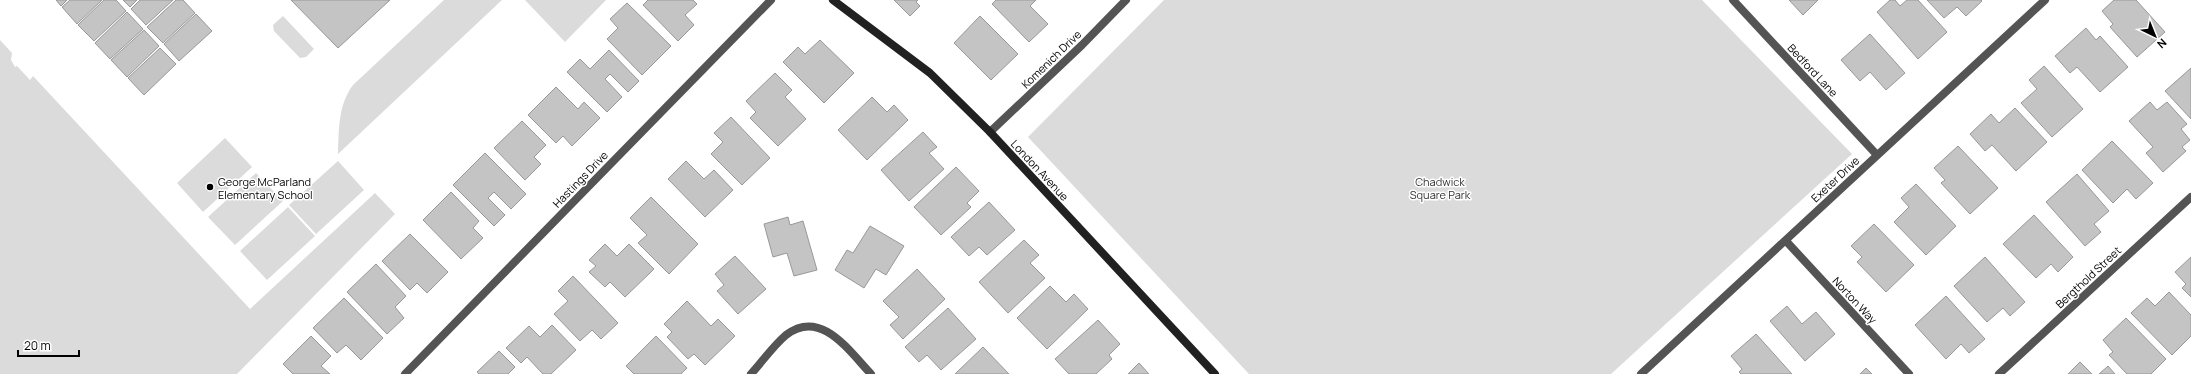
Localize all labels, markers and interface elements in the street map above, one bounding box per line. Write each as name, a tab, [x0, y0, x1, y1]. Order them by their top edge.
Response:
north arrow	[2135, 16, 2175, 56]
street label: Komenich Drive	[1018, 26, 1085, 91]
text: N	[2154, 35, 2170, 52]
street label: Bedford Lane	[1785, 40, 1842, 100]
street label: London Avenue	[1008, 136, 1072, 204]
street label: Hastings Drive	[549, 147, 611, 211]
street label: Exeter Drive	[1808, 152, 1863, 205]
place label: George McParland Elementary School	[218, 174, 313, 202]
park label: Chadwick Square Park	[1410, 174, 1471, 202]
marker: George McParland Elementary School	[205, 182, 215, 192]
street label: Bergthold Street	[2052, 243, 2124, 311]
street label: Norton Way	[1829, 273, 1881, 327]
scale bar	[18, 332, 79, 358]
text: 20 m	[24, 337, 51, 354]

